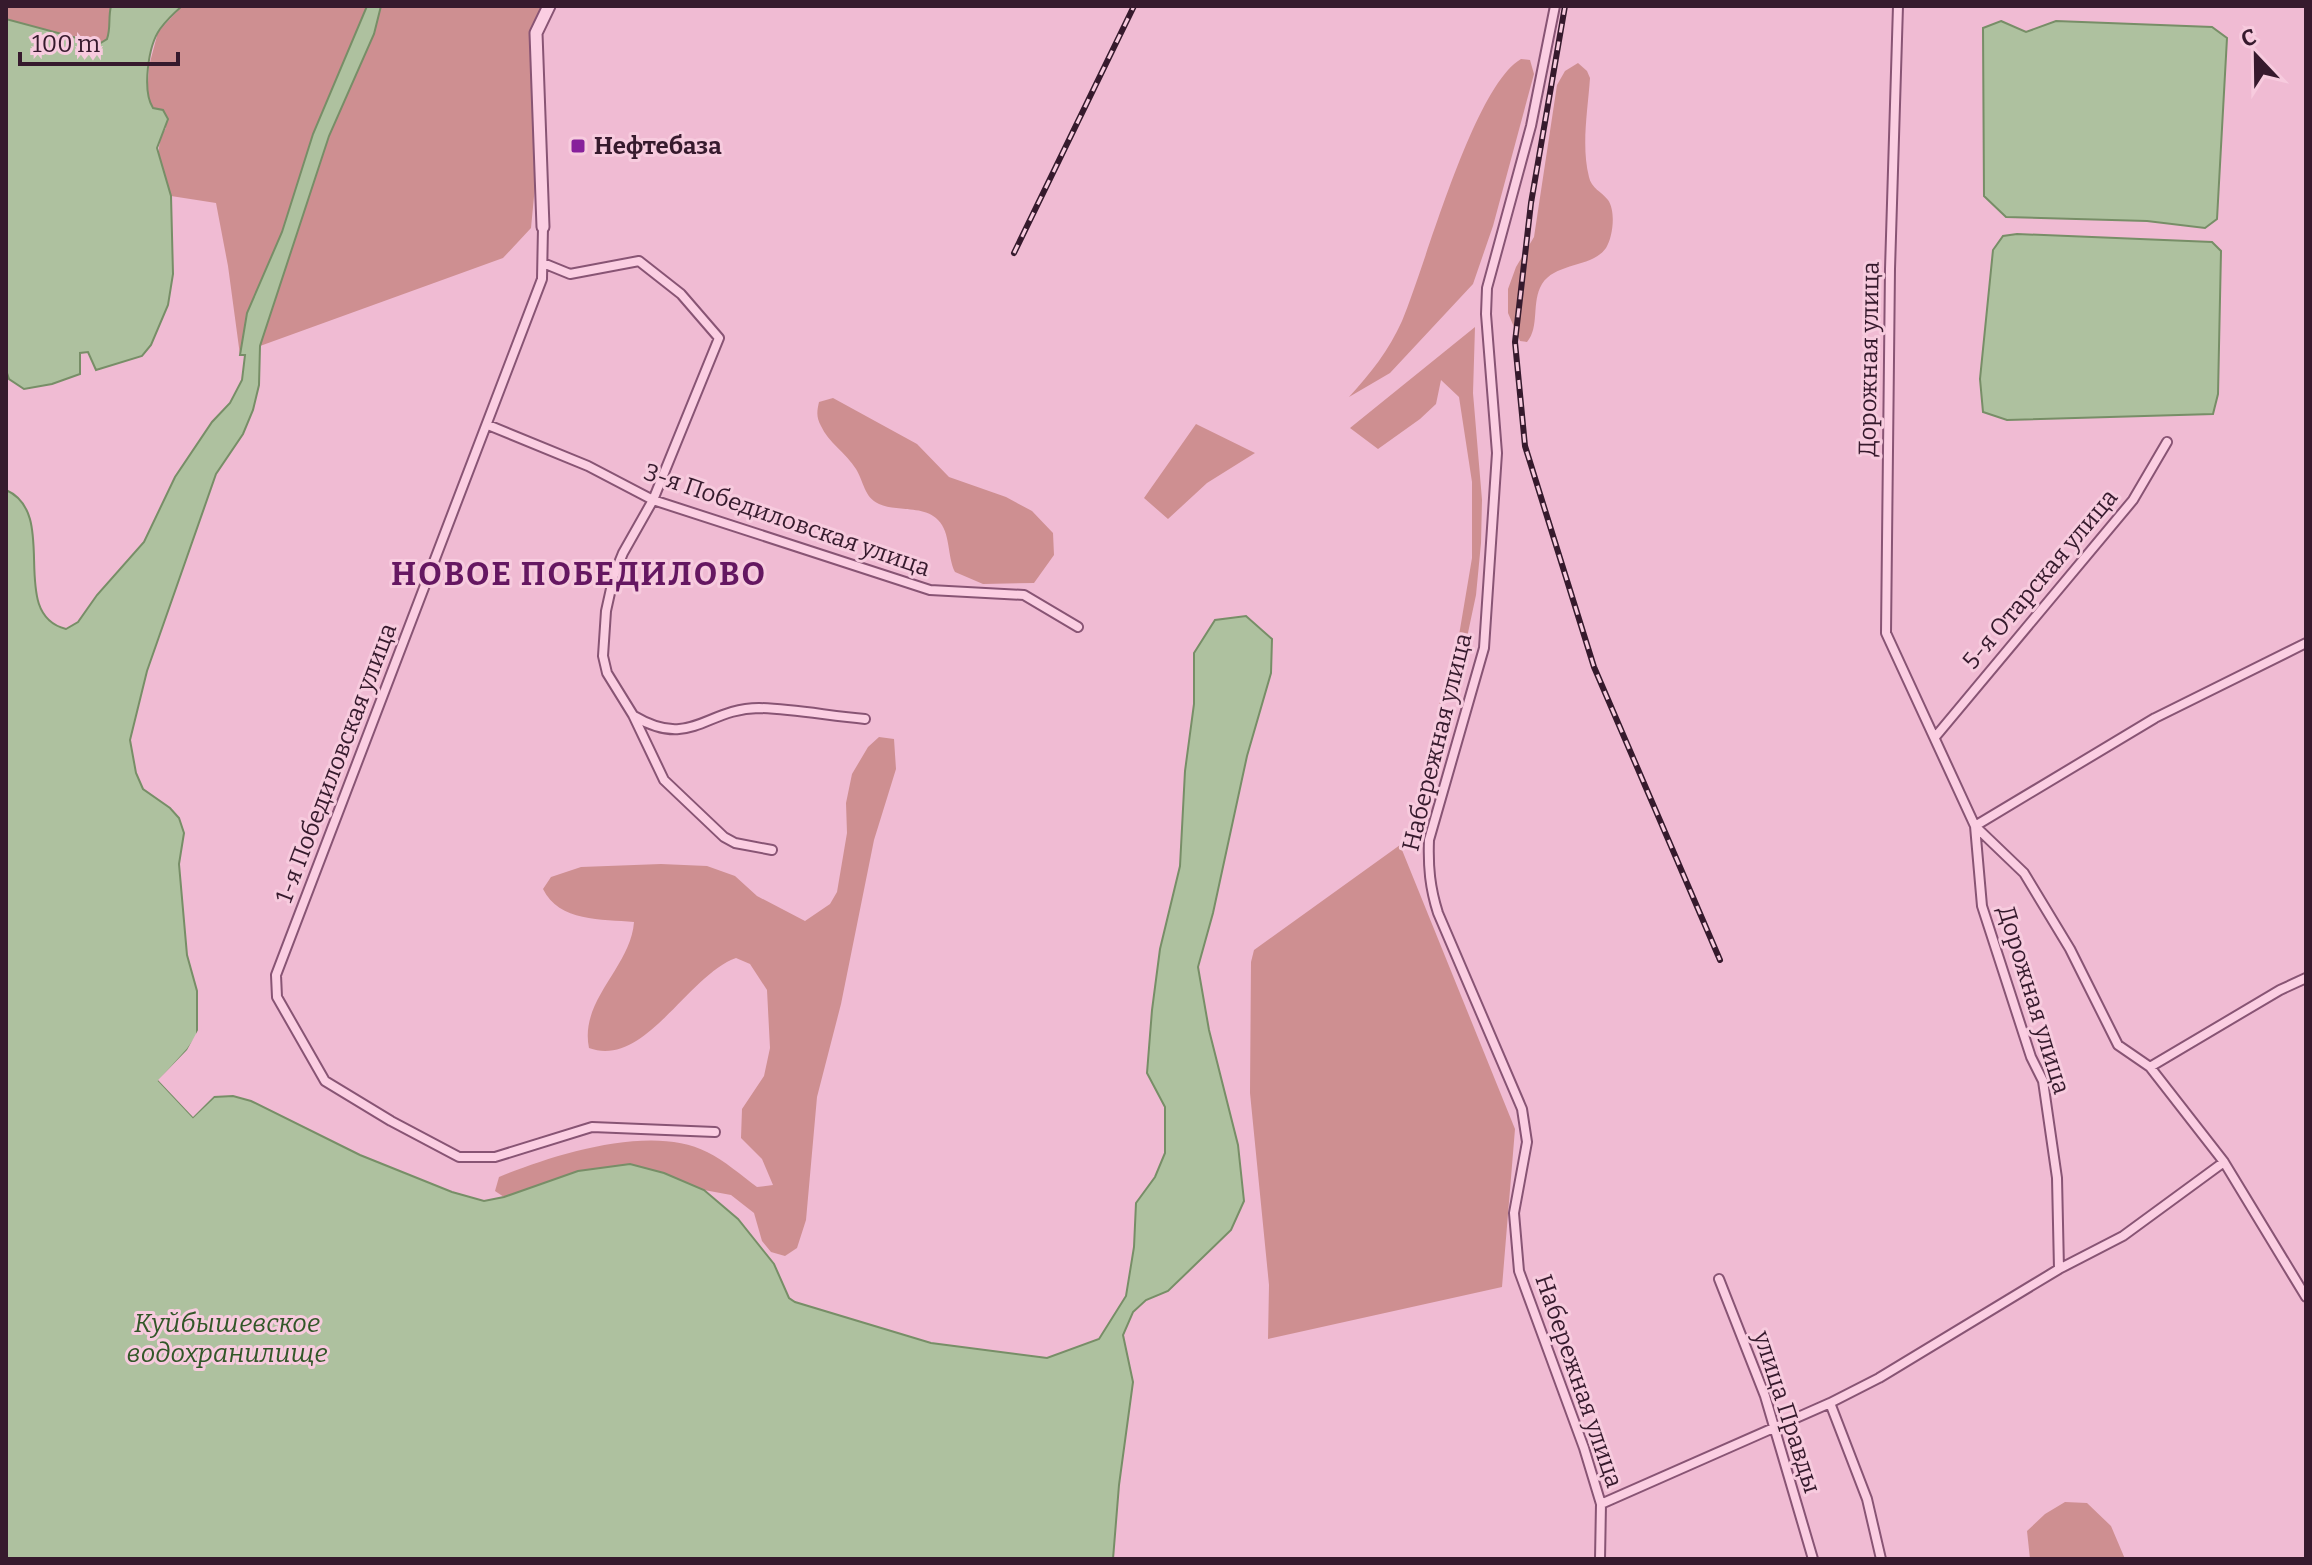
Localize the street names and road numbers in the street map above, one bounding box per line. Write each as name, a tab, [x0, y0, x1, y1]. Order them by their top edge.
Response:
street label: Дорожная улица	[1853, 261, 1885, 457]
street label: 3-я Победиловская улица	[640, 458, 934, 582]
street label: 5-я Отарская улица	[1957, 483, 2123, 675]
street label: 1-я Победиловская улица	[270, 619, 402, 907]
street label: Набережная улица	[1396, 630, 1478, 854]
street label: Дорожная улица	[1992, 903, 2076, 1097]
street label: Набережная улица	[1529, 1271, 1629, 1491]
street label: улица Правды	[1747, 1327, 1826, 1496]

